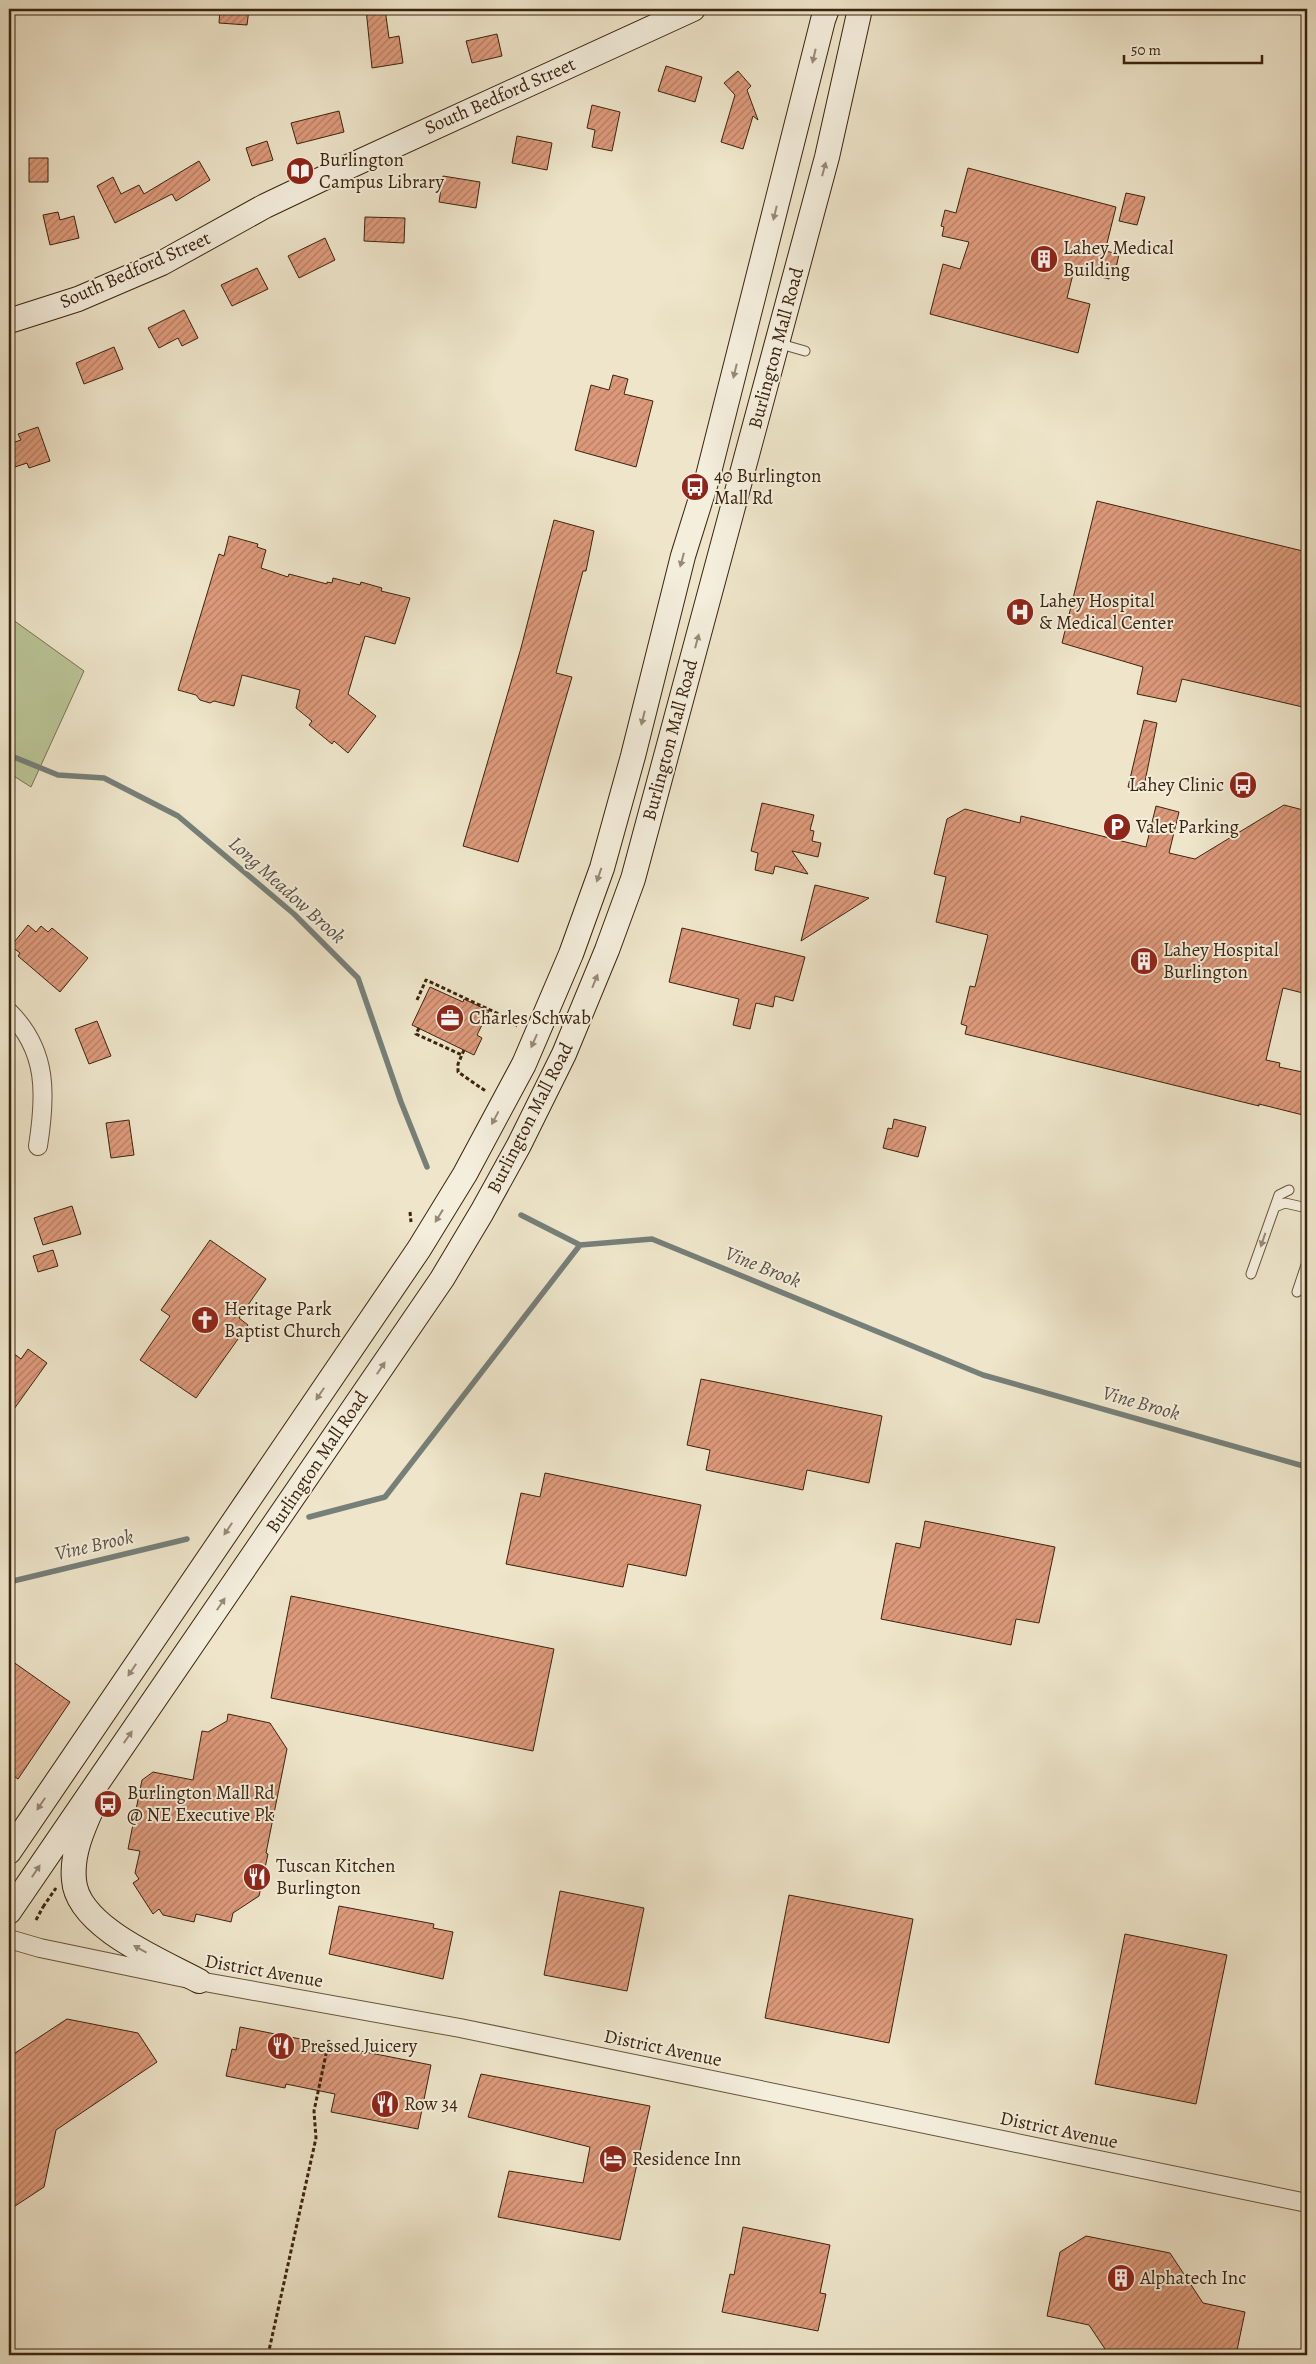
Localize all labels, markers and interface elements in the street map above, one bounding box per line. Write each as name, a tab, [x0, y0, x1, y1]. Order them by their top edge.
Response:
scale bar	[1124, 32, 1261, 64]
text: 50 m	[1131, 40, 1161, 60]
one-way arrow	[810, 48, 818, 63]
street label: South Bedford Street	[420, 51, 580, 141]
place label: Burlington Campus Library	[319, 147, 444, 195]
library icon: Burlington Campus Library	[285, 156, 315, 186]
one-way arrow	[820, 161, 828, 176]
one-way arrow	[771, 206, 779, 221]
street label: South Bedford Street	[55, 225, 215, 315]
place label: Lahey Medical Building	[1063, 235, 1174, 283]
building icon: Lahey Medical Building	[1029, 244, 1059, 274]
street label: Burlington Mall Road	[742, 264, 810, 432]
one-way arrow	[731, 363, 739, 378]
place label: 40 Burlington Mall Rd	[714, 463, 821, 511]
bus stop icon: 40 Burlington Mall Rd	[680, 472, 710, 502]
one-way arrow	[678, 553, 686, 568]
place label: Lahey Hospital & Medical Center	[1039, 588, 1173, 636]
hospital icon: Lahey Hospital & Medical Center	[1005, 597, 1035, 627]
one-way arrow	[693, 633, 701, 648]
street label: Burlington Mall Road	[636, 656, 704, 824]
one-way arrow	[638, 710, 646, 725]
bus stop icon: Lahey Clinic	[1228, 770, 1258, 800]
place label: Lahey Clinic	[1129, 772, 1224, 798]
parking icon: Valet Parking	[1102, 812, 1132, 842]
place label: Valet Parking	[1135, 814, 1240, 840]
water label: Long Meadow Brook	[223, 830, 351, 950]
one-way arrow	[595, 867, 603, 882]
place label: Lahey Hospital Burlington	[1163, 937, 1279, 985]
building icon: Lahey Hospital Burlington	[1129, 946, 1159, 976]
one-way arrow	[591, 974, 599, 988]
office icon: Charles Schwab	[435, 1003, 465, 1033]
place label: Charles Schwab	[469, 1005, 591, 1031]
one-way arrow	[529, 1034, 537, 1048]
street label: Burlington Mall Road	[481, 1037, 580, 1198]
one-way arrow	[490, 1112, 499, 1125]
one-way arrow	[434, 1209, 444, 1222]
one-way arrow	[1259, 1233, 1266, 1248]
water label: Vine Brook	[721, 1240, 805, 1294]
place label: Heritage Park Baptist Church	[224, 1296, 341, 1344]
church icon: Heritage Park Baptist Church	[190, 1305, 220, 1335]
one-way arrow	[376, 1361, 386, 1375]
water label: Vine Brook	[1099, 1379, 1183, 1427]
street label: Burlington Mall Road	[260, 1385, 375, 1538]
one-way arrow	[315, 1388, 325, 1401]
one-way arrow	[223, 1522, 233, 1536]
water label: Vine Brook	[52, 1523, 136, 1567]
one-way arrow	[216, 1597, 225, 1610]
one-way arrow	[128, 1663, 137, 1677]
one-way arrow	[123, 1730, 133, 1744]
place label: Burlington Mall Rd @ NE Executive Pk	[127, 1780, 276, 1828]
bus stop icon: Burlington Mall Rd @ NE Executive Pk	[93, 1789, 123, 1819]
one-way arrow	[36, 1797, 46, 1811]
place label: Tuscan Kitchen Burlington	[276, 1853, 395, 1901]
restaurant icon: Tuscan Kitchen Burlington	[242, 1862, 272, 1892]
one-way arrow	[31, 1864, 41, 1878]
one-way arrow	[133, 1945, 148, 1953]
street label: District Avenue	[203, 1948, 325, 1994]
street label: District Avenue	[602, 2023, 724, 2073]
restaurant icon: Pressed Juicery	[266, 2031, 296, 2061]
place label: Pressed Juicery	[300, 2033, 418, 2059]
restaurant icon: Row 34	[370, 2089, 400, 2119]
place label: Row 34	[404, 2091, 458, 2117]
street label: District Avenue	[998, 2105, 1120, 2155]
hotel icon: Residence Inn	[598, 2144, 628, 2174]
place label: Residence Inn	[632, 2146, 741, 2172]
building icon: Alphatech Inc	[1106, 2263, 1136, 2293]
place label: Alphatech Inc	[1139, 2265, 1246, 2291]

